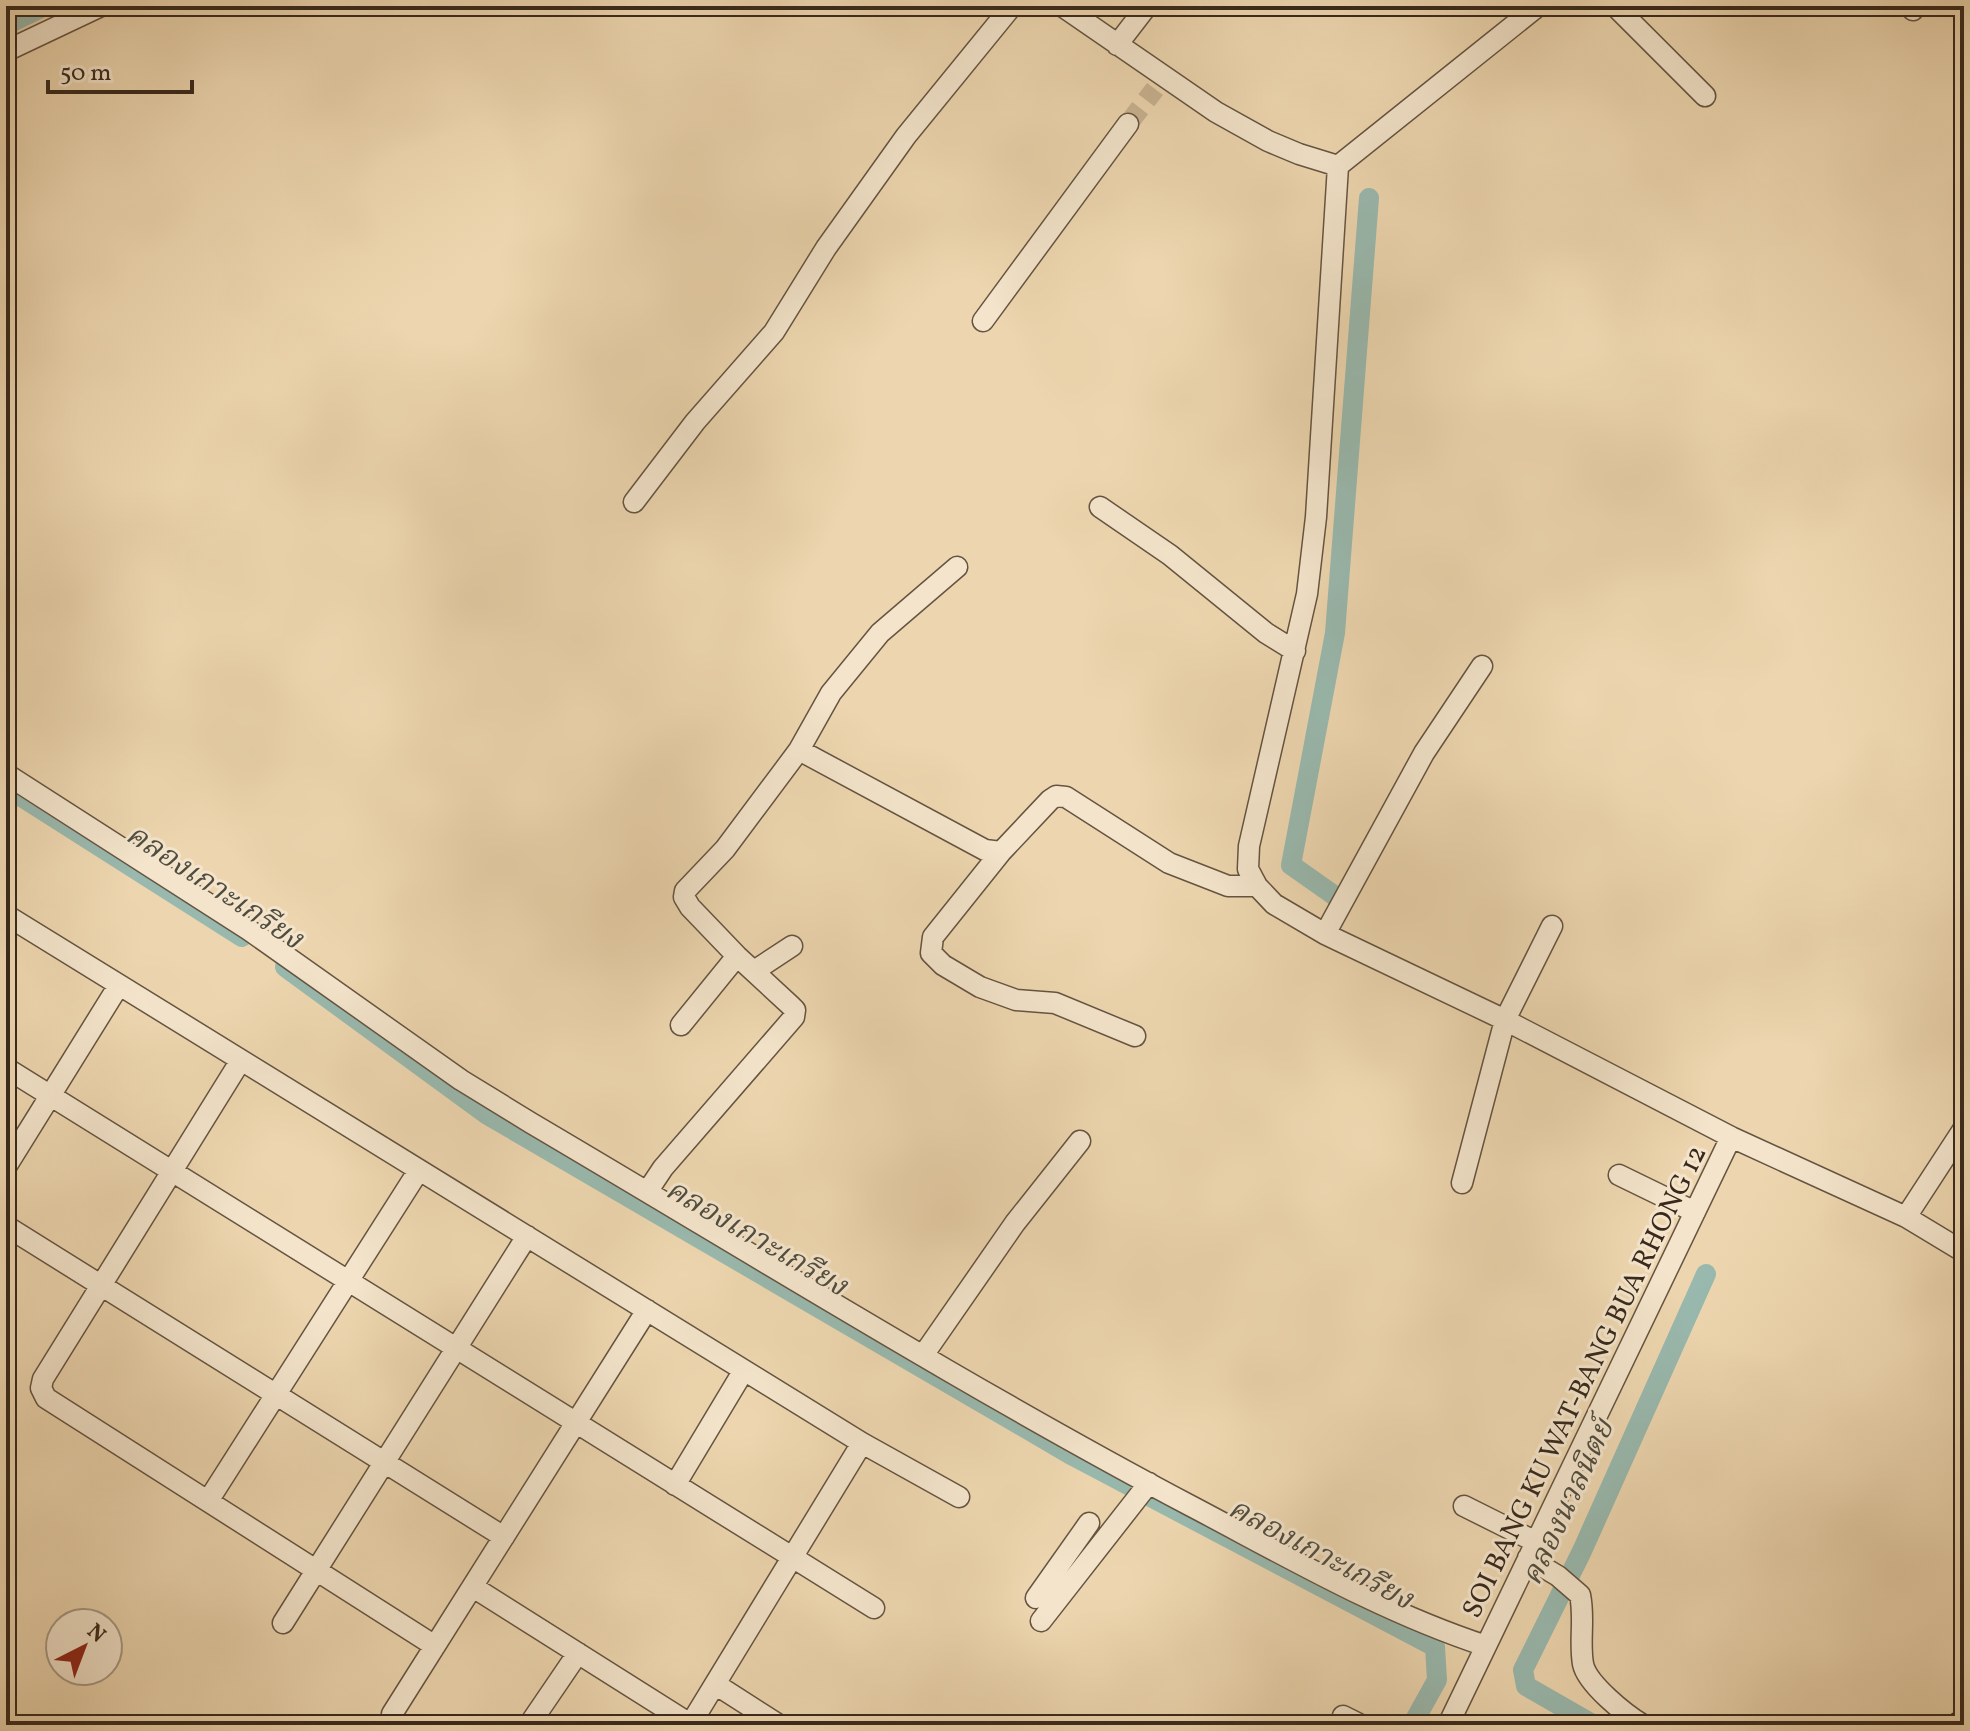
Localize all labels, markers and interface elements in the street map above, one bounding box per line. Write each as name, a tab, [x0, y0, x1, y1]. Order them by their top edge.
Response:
scale bar	[48, 44, 192, 94]
text: 50 m	[60, 57, 112, 91]
water label: คลองเกาะเกรียง	[117, 815, 312, 961]
street label: SOI BANG KU WAT-BANG BUA RHONG 12	[1453, 1139, 1717, 1625]
water label: คลองเกาะเกรียง	[657, 1170, 855, 1308]
water label: คลองนวลนิตย์	[1512, 1408, 1628, 1593]
water label: คลองเกาะเกรียง	[1220, 1488, 1421, 1622]
north arrow	[44, 1607, 124, 1687]
text: N	[79, 1617, 112, 1651]

